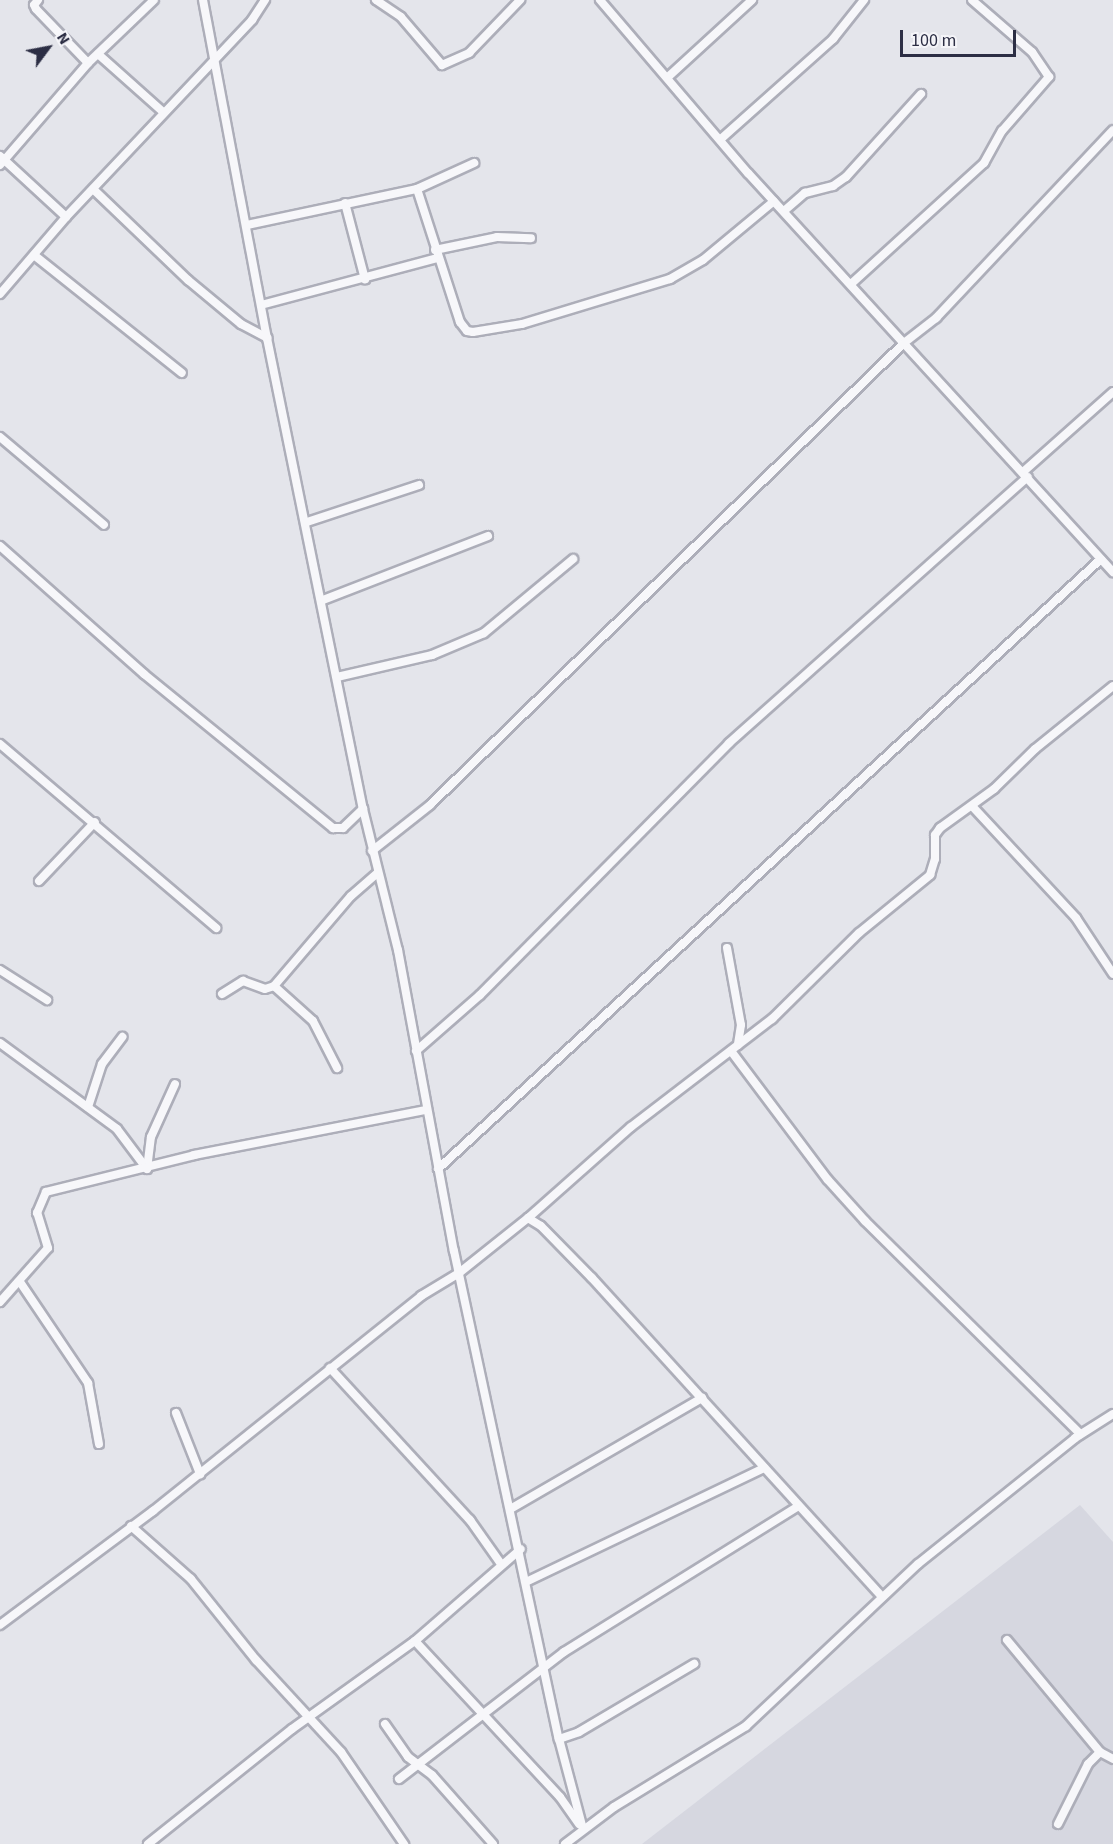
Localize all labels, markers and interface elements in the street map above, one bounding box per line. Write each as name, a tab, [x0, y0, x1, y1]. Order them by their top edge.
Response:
north arrow	[18, 18, 78, 78]
scale bar	[903, 18, 1018, 56]
text: N	[51, 28, 75, 49]
text: 100 m	[911, 28, 956, 53]

